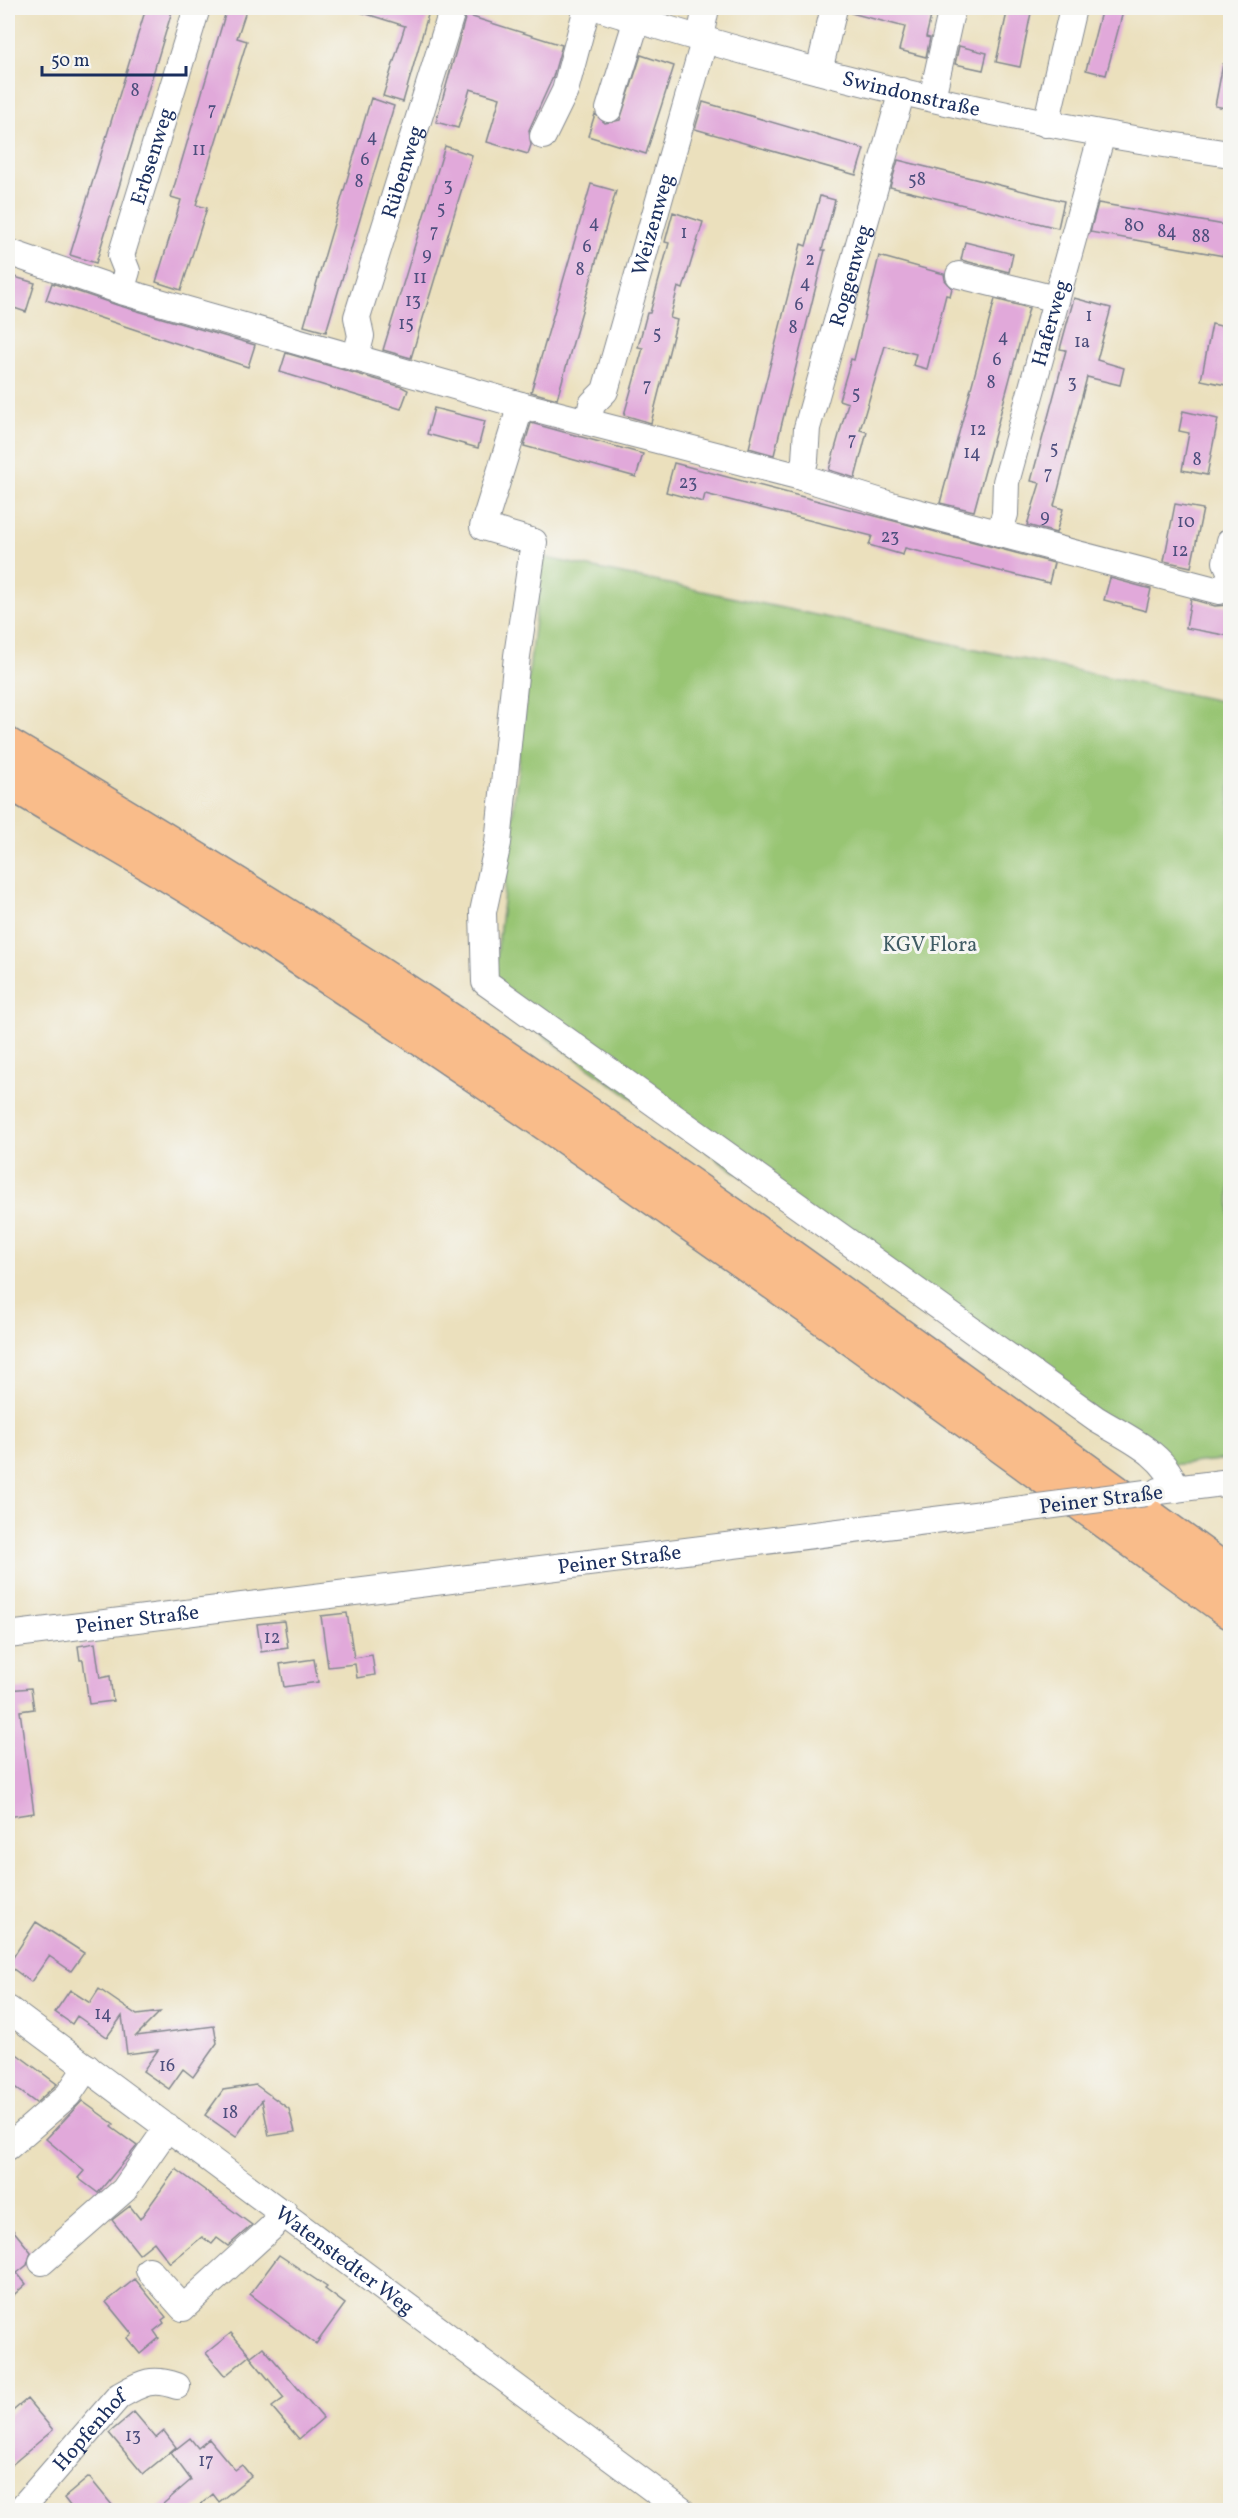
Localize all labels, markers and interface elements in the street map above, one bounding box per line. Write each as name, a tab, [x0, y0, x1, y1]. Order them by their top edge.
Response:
scale bar	[42, 39, 186, 77]
text: 50 m	[51, 49, 90, 74]
street label: Swindonstraße	[839, 65, 983, 125]
house number: 8	[130, 79, 140, 104]
house number: 7	[208, 98, 216, 123]
street label: Erbsenweg	[124, 104, 182, 209]
street label: Rübenweg	[375, 122, 432, 223]
house number: 4	[367, 125, 377, 150]
house number: 11	[192, 138, 206, 163]
house number: 6	[360, 148, 370, 173]
house number: 58	[908, 168, 926, 193]
house number: 8	[354, 170, 364, 195]
street label: Weizenweg	[625, 170, 682, 279]
house number: 3	[443, 174, 453, 199]
house number: 5	[437, 197, 445, 222]
house number: 4	[589, 211, 599, 236]
house number: 80	[1124, 214, 1144, 239]
house number: 7	[430, 220, 438, 245]
house number: 84	[1157, 220, 1177, 245]
house number: 1	[681, 221, 687, 246]
street label: Roggenweg	[823, 221, 880, 330]
house number: 88	[1192, 225, 1210, 250]
house number: 6	[582, 235, 592, 260]
house number: 9	[422, 243, 432, 268]
house number: 2	[805, 248, 815, 273]
house number: 8	[575, 258, 585, 283]
house number: 11	[413, 266, 427, 291]
house number: 4	[800, 271, 810, 296]
street label: Haferweg	[1026, 276, 1077, 370]
house number: 13	[405, 289, 421, 314]
house number: 6	[794, 293, 804, 318]
house number: 1	[1086, 304, 1092, 329]
house number: 15	[398, 312, 414, 337]
house number: 8	[788, 316, 798, 341]
house number: 5	[653, 322, 661, 347]
house number: 4	[998, 325, 1008, 350]
house number: 1a	[1074, 330, 1090, 355]
house number: 6	[992, 348, 1002, 373]
house number: 8	[986, 371, 996, 396]
house number: 3	[1067, 371, 1077, 396]
house number: 7	[643, 374, 651, 399]
house number: 5	[852, 382, 860, 407]
house number: 12	[970, 418, 986, 443]
house number: 7	[848, 428, 856, 453]
house number: 5	[1050, 437, 1058, 462]
house number: 14	[963, 441, 981, 466]
house number: 8	[1192, 448, 1202, 473]
house number: 7	[1044, 462, 1052, 487]
house number: 23	[679, 471, 697, 496]
house number: 9	[1040, 505, 1050, 530]
house number: 10	[1177, 510, 1195, 535]
house number: 23	[881, 525, 899, 550]
house number: 12	[1172, 539, 1188, 564]
park label: KGV Flora	[882, 931, 978, 960]
street label: Peiner Straße	[1038, 1479, 1165, 1522]
street label: Peiner Straße	[556, 1539, 683, 1583]
street label: Peiner Straße	[74, 1598, 201, 1643]
house number: 12	[264, 1626, 280, 1651]
house number: 14	[94, 2002, 112, 2027]
house number: 16	[159, 2054, 175, 2079]
house number: 18	[222, 2101, 238, 2126]
street label: Watenstedter Weg	[268, 2199, 420, 2323]
street label: Hopfenhof	[47, 2381, 133, 2478]
house number: 13	[125, 2424, 141, 2449]
house number: 17	[198, 2449, 214, 2474]

